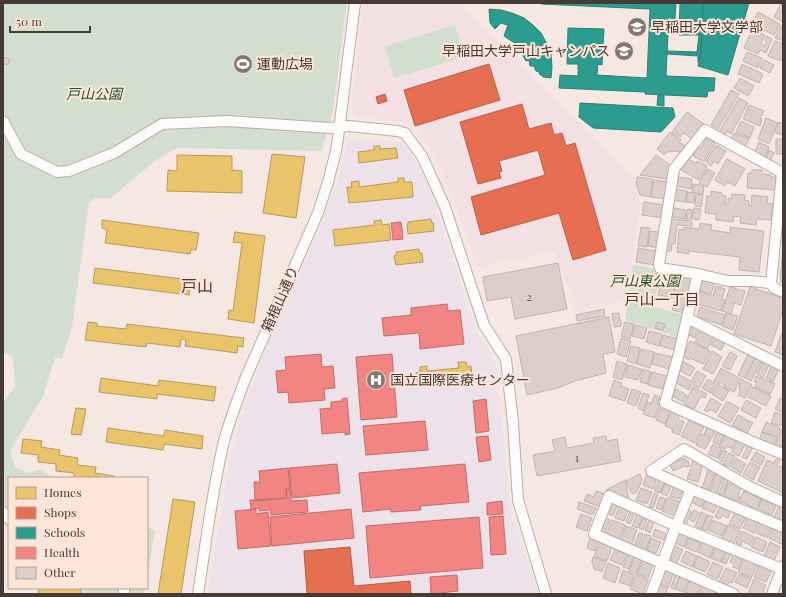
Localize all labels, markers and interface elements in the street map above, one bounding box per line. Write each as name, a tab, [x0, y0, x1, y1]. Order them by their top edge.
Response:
scale bar	[10, 8, 90, 34]
text: 50 m	[16, 13, 42, 29]
school or university icon: 早稲田大学文学部	[626, 16, 648, 38]
place label: 早稲田大学文学部	[651, 17, 763, 36]
school or university icon: 早稲田大学戸山キャンパス	[613, 40, 635, 62]
place label: 早稲田大学戸山キャンパス	[442, 41, 610, 60]
sports icon: 運動広場	[232, 53, 254, 75]
place label: 運動広場	[257, 54, 313, 73]
park label: 戸山公園	[66, 84, 124, 103]
street label: 箱根山通り	[257, 263, 302, 335]
park label: 戸山東公園	[610, 271, 682, 290]
district label: 戸山	[181, 275, 213, 296]
house number: 2	[526, 288, 532, 304]
district label: 戸山一丁目	[624, 289, 700, 309]
hospital icon: 国立国際医療センター	[365, 369, 387, 391]
place label: 国立国際医療センター	[390, 370, 530, 389]
house number: 1	[575, 449, 580, 465]
legend	[8, 477, 148, 589]
text: Homes	[44, 484, 82, 500]
text: Shops	[44, 504, 76, 520]
text: Schools	[44, 524, 85, 540]
text: Health	[44, 544, 80, 560]
text: Other	[44, 564, 76, 580]

